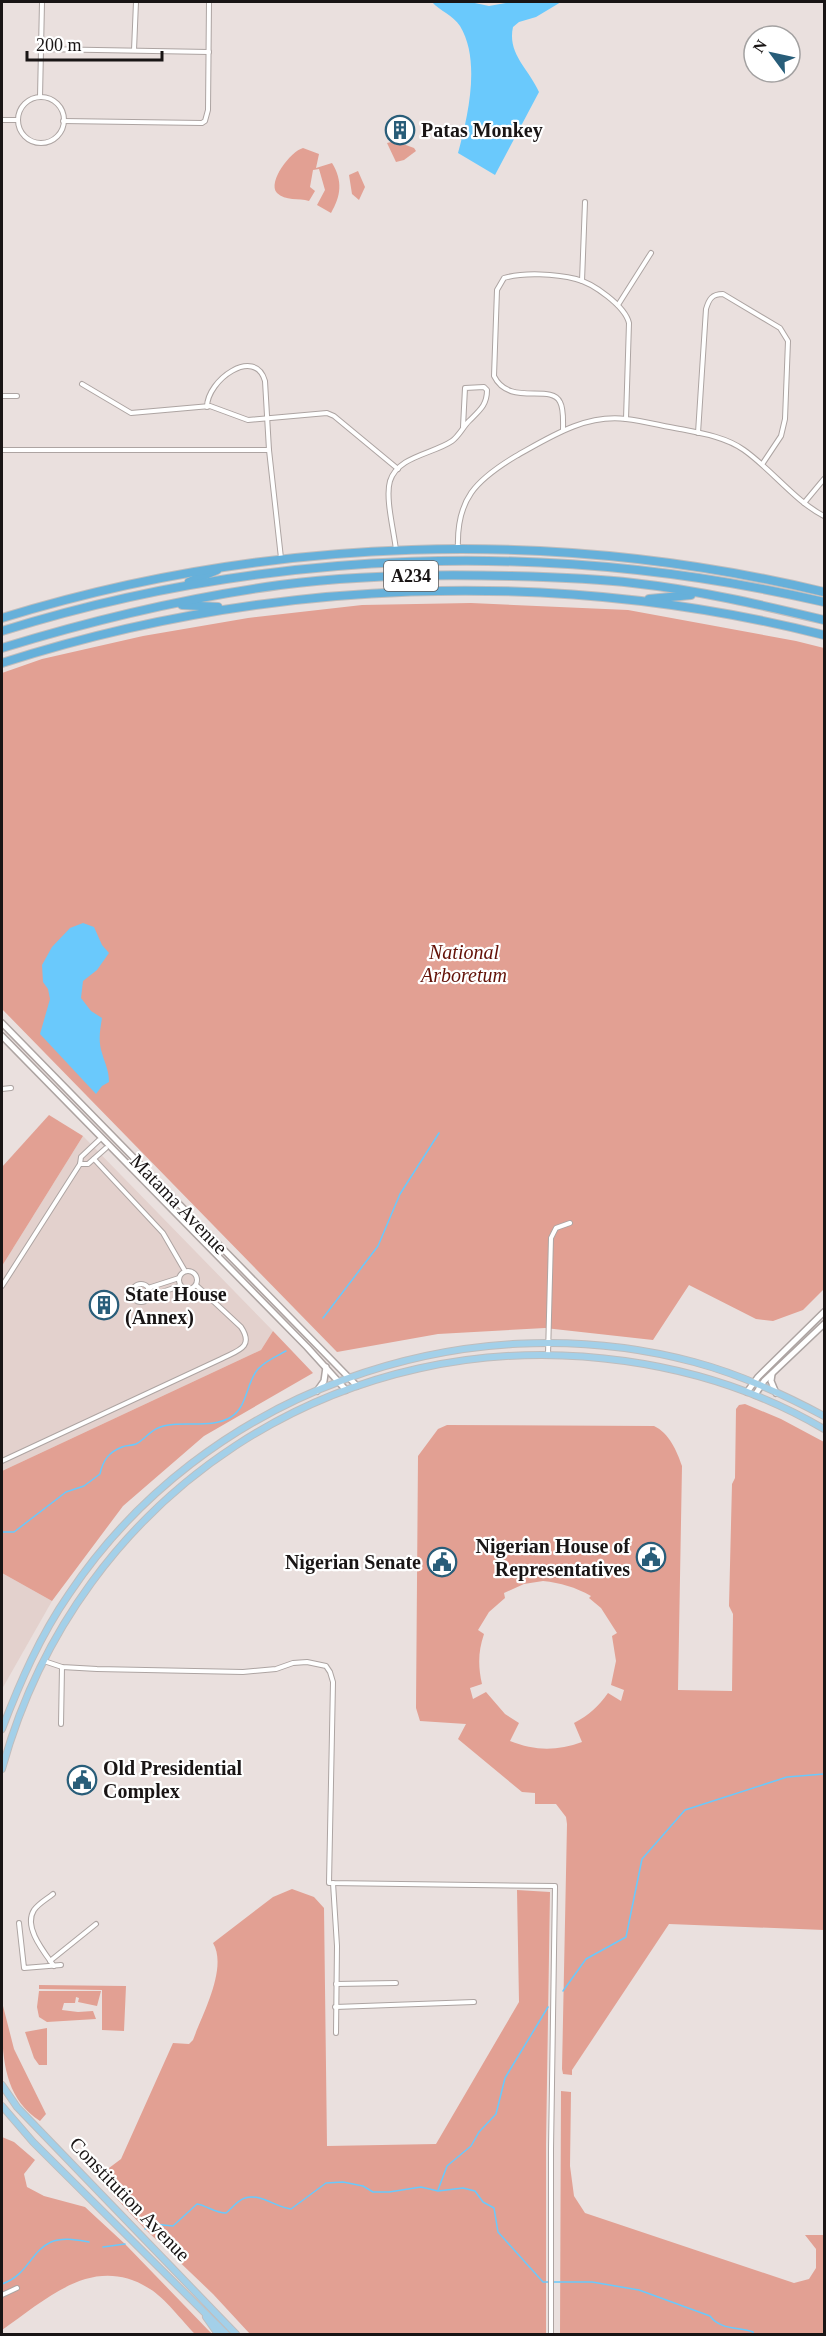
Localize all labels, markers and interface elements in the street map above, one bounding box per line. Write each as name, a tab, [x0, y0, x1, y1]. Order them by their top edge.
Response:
scale bar	[27, 24, 162, 62]
north arrow	[742, 24, 802, 84]
text: 200 m	[36, 35, 82, 55]
text: N	[750, 36, 770, 56]
building icon: Patas Monkey	[384, 114, 416, 146]
place label: Patas Monkey	[421, 119, 543, 142]
road number: A234	[384, 561, 438, 591]
park label: National Arboretum	[419, 941, 507, 986]
street label: Matama Avenue	[126, 1150, 232, 1259]
place label: State House (Annex)	[125, 1283, 227, 1329]
building icon: State House (Annex)	[88, 1289, 120, 1321]
place label: Nigerian House of Representatives	[476, 1535, 630, 1581]
public building icon: Nigerian House of Representatives	[635, 1541, 667, 1573]
public building icon: Nigerian Senate	[426, 1546, 458, 1578]
place label: Nigerian Senate	[285, 1551, 421, 1574]
place label: Old Presidential Complex	[103, 1757, 243, 1803]
public building icon: Old Presidential Complex	[66, 1764, 98, 1796]
street label: Constitution Avenue	[65, 2133, 195, 2266]

